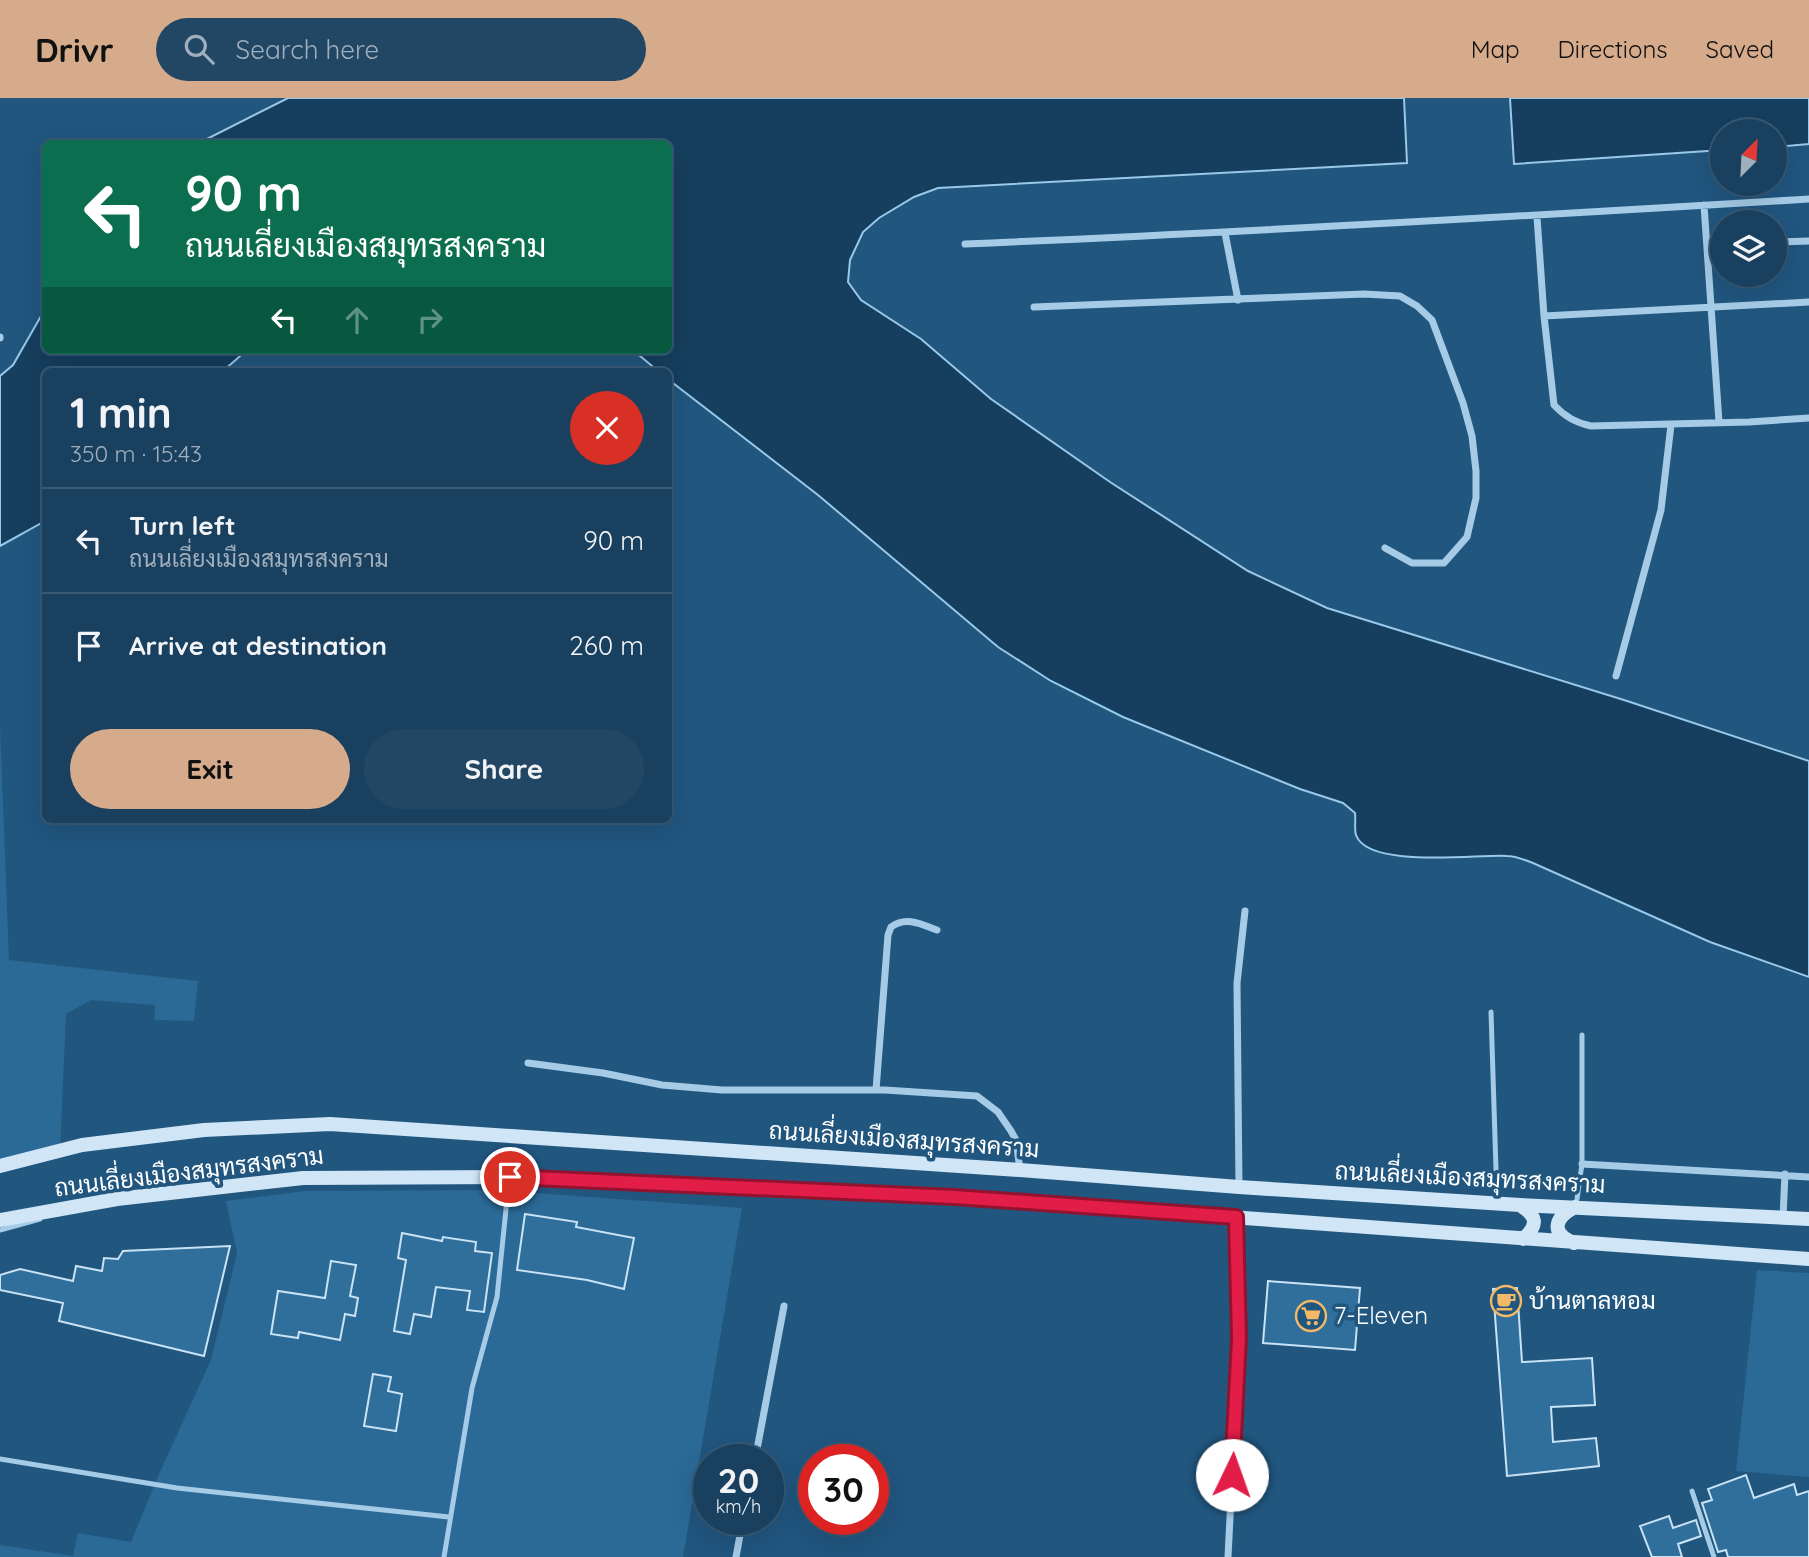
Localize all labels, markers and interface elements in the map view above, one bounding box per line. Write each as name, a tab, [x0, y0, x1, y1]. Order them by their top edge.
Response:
search box	[156, 18, 646, 81]
text: Drivr	[35, 29, 114, 70]
icon: search	[180, 30, 218, 68]
text: Search here	[236, 33, 379, 66]
text: Map	[1471, 34, 1520, 64]
text: Directions	[1558, 34, 1668, 64]
text: Saved	[1706, 34, 1774, 64]
north arrow	[1710, 119, 1787, 196]
map controls	[1710, 119, 1787, 287]
text: 90 m	[185, 162, 302, 223]
icon: left	[70, 168, 161, 259]
button: layers	[1710, 210, 1787, 287]
text: ถนนเลี่ยงเมืองสมุทรสงคราม	[185, 225, 546, 265]
icon: left	[265, 301, 303, 339]
icon: ahead	[338, 301, 376, 339]
icon: right	[411, 301, 449, 339]
text: 1 min	[70, 386, 172, 439]
button: close	[570, 391, 644, 465]
text: 350 m · 15:43	[70, 439, 202, 468]
text: Turn left	[129, 509, 236, 542]
icon: left	[70, 522, 108, 560]
text: 90 m	[583, 524, 644, 557]
text: ถนนเลี่ยงเมืองสมุทรสงคราม	[129, 544, 389, 573]
icon: arrive	[70, 627, 108, 665]
text: Arrive at destination	[129, 629, 387, 662]
text: 260 m	[569, 629, 644, 662]
button: Exit	[70, 729, 350, 809]
button: Share	[364, 729, 644, 809]
street label: ถนนเลี่ยงเมืองสมุทรสงคราม	[768, 1110, 1041, 1165]
street label: ถนนเลี่ยงเมืองสมุทรสงคราม	[52, 1135, 325, 1204]
pin	[480, 1147, 540, 1207]
street label: ถนนเลี่ยงเมืองสมุทรสงคราม	[1334, 1150, 1606, 1201]
icon: arrive	[491, 1158, 529, 1196]
cafe icon: บ้านตาลหอม	[1489, 1284, 1523, 1318]
place label: บ้านตาลหอม	[1529, 1285, 1656, 1315]
supermarket icon: 7-Eleven	[1294, 1299, 1328, 1333]
place label: 7-Eleven	[1334, 1300, 1428, 1330]
position arrow	[1195, 1438, 1269, 1512]
speed limit sign: 30	[798, 1444, 889, 1535]
text: 20	[718, 1458, 759, 1502]
text: km/h	[716, 1495, 761, 1518]

